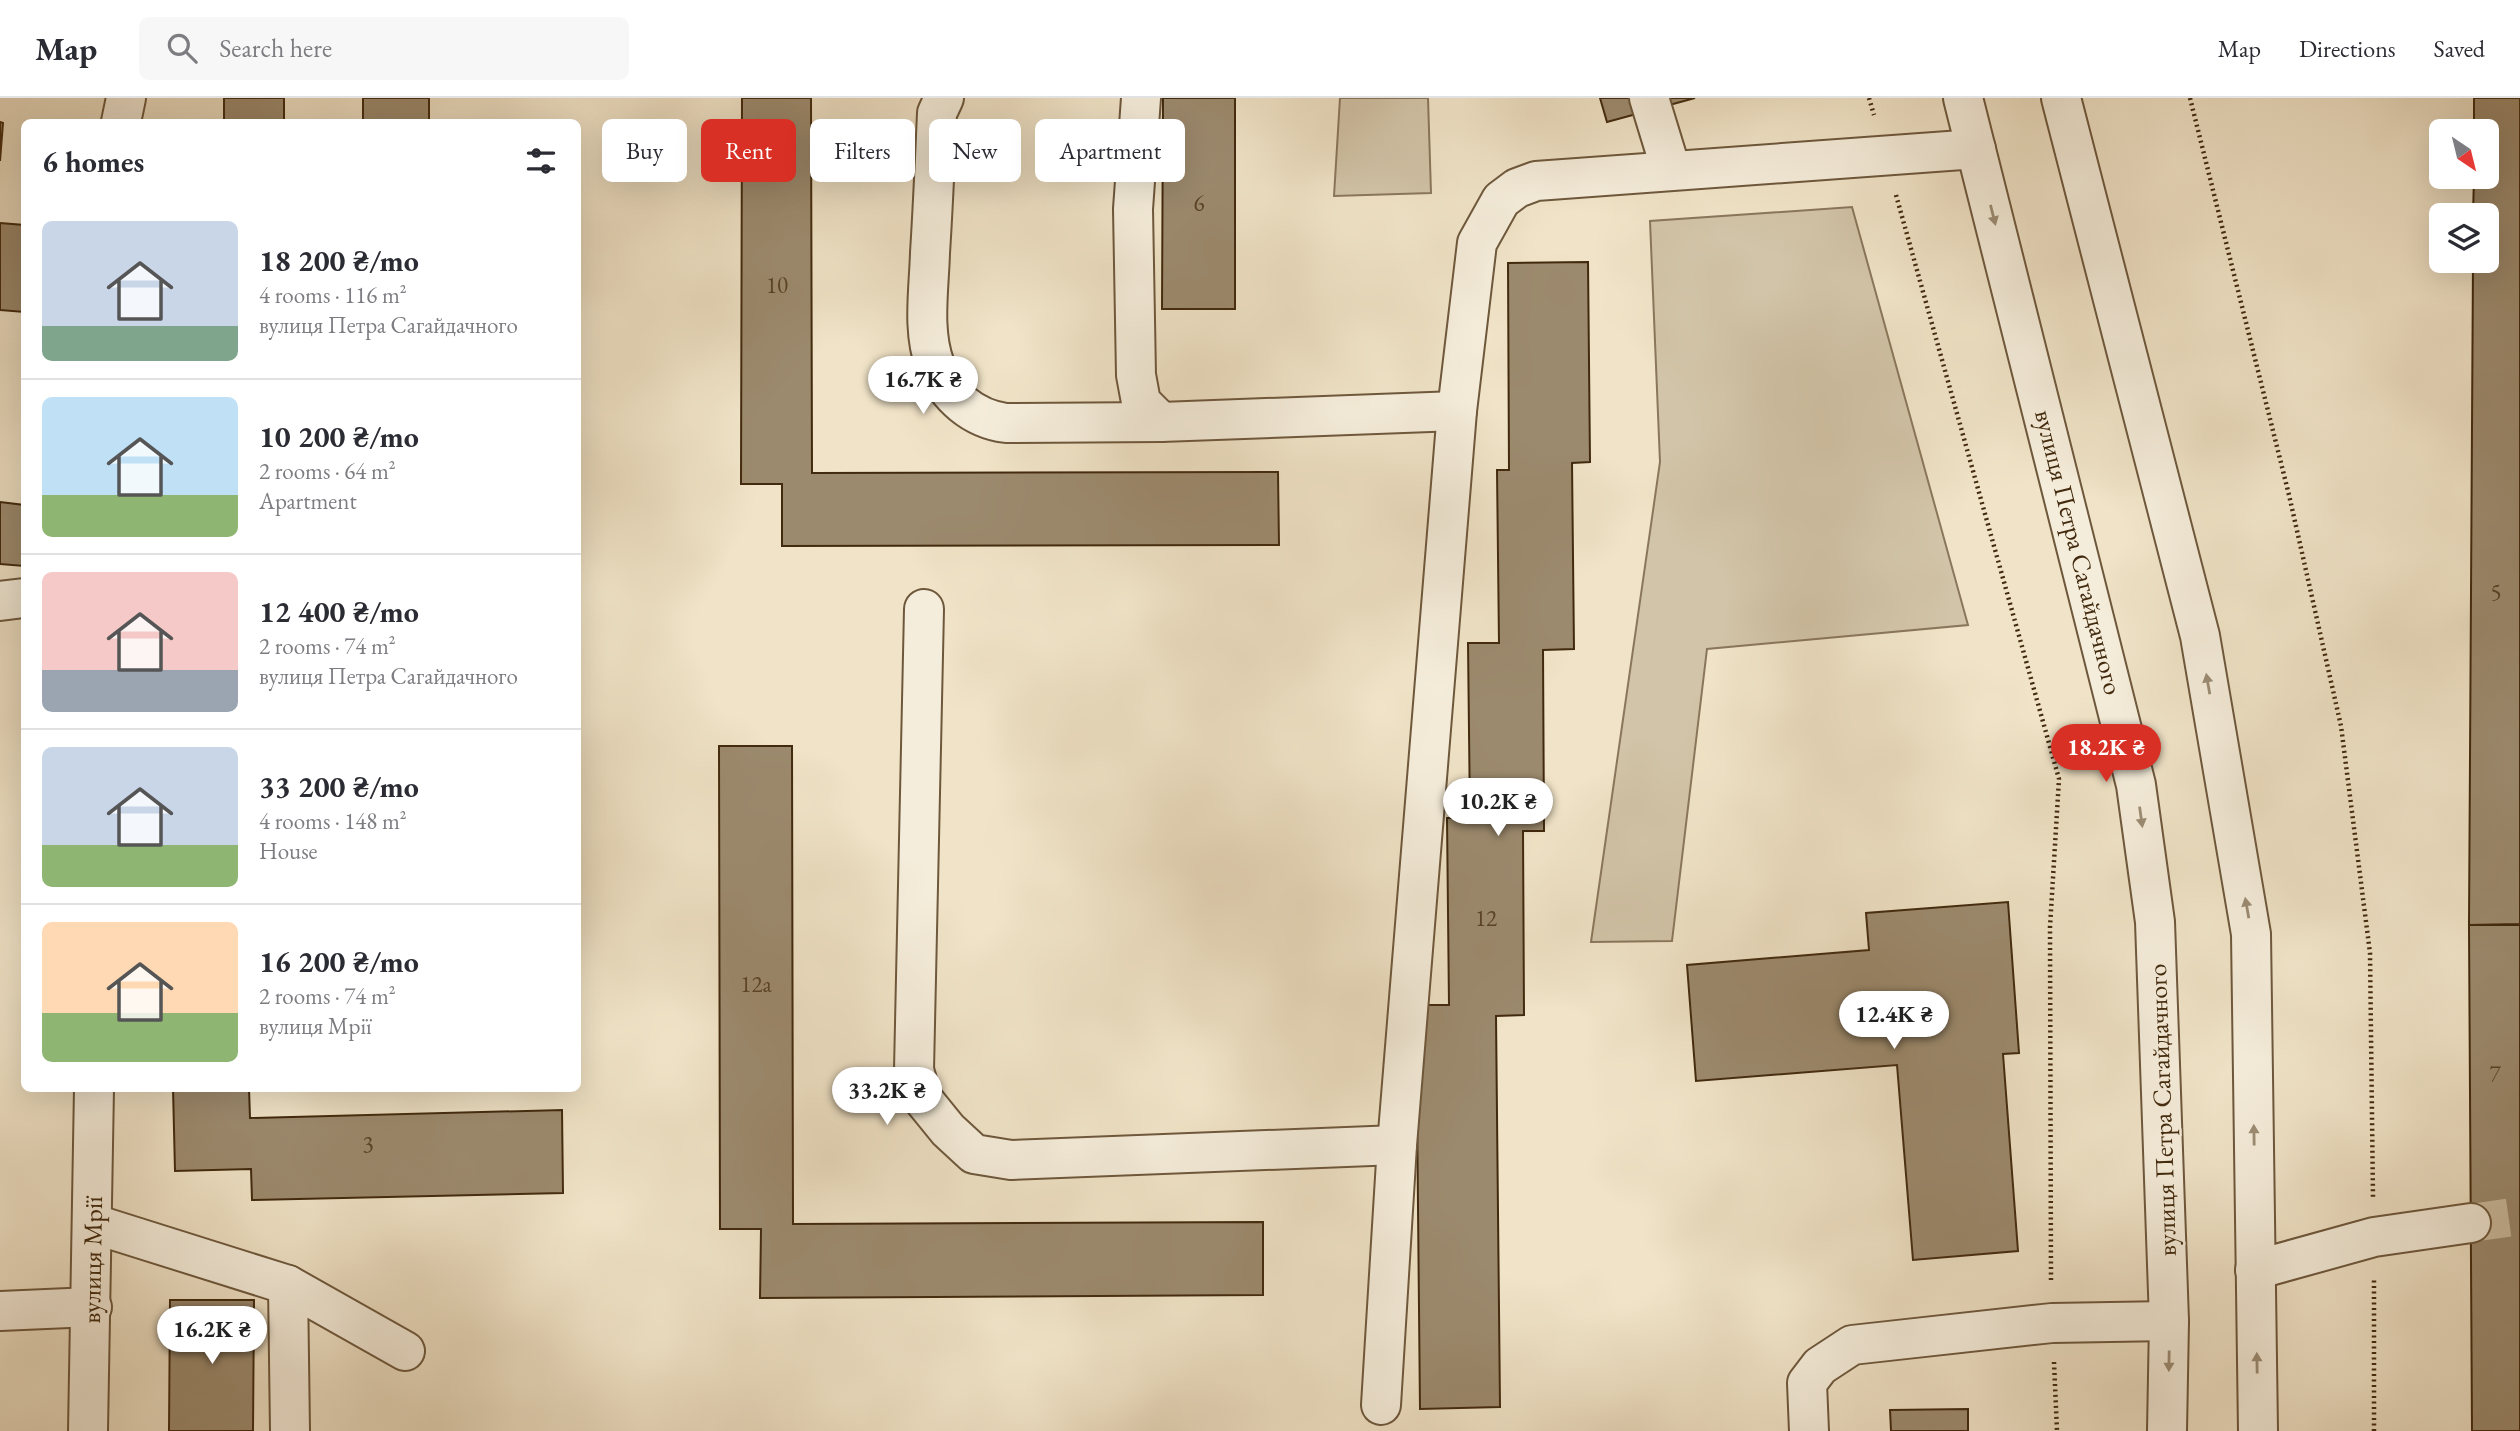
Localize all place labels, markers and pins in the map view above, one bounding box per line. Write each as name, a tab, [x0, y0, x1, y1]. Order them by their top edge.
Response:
pin: 16.7K ₴	[858, 356, 988, 416]
pin: 18.2K ₴	[2041, 724, 2171, 784]
pin: 10.2K ₴	[1433, 778, 1563, 838]
pin: 12.4K ₴	[1829, 992, 1959, 1051]
pin: 33.2K ₴	[822, 1068, 952, 1127]
pin: 16.2K ₴	[147, 1306, 277, 1366]

